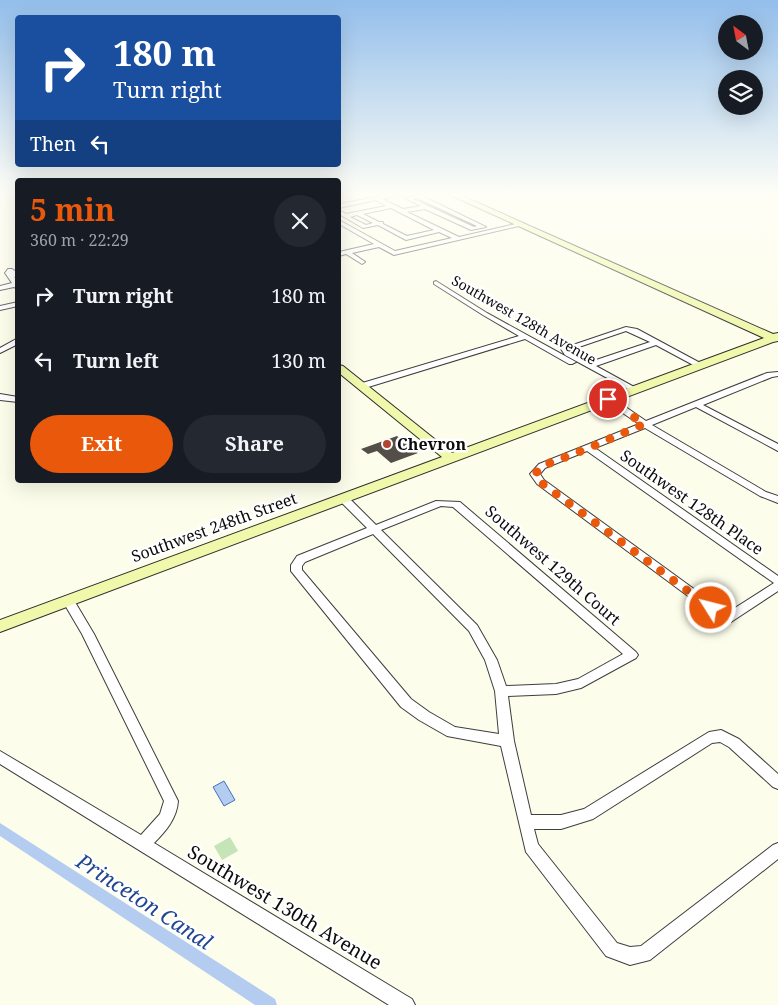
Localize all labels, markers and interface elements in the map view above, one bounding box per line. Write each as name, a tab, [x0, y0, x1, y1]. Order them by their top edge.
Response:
north arrow	[718, 15, 762, 60]
map controls	[718, 15, 763, 115]
text: 180 m	[113, 29, 216, 76]
icon: right	[30, 35, 95, 100]
button: layers	[718, 70, 763, 115]
text: Turn right	[113, 74, 222, 104]
icon: left	[86, 130, 114, 158]
text: Then	[30, 131, 76, 157]
text: 5 min	[30, 189, 115, 230]
button: close	[274, 195, 326, 247]
text: 360 m · 22:29	[30, 229, 129, 251]
street label: Southwest 128th Avenue	[449, 270, 600, 369]
icon: right	[30, 282, 58, 310]
text: Turn right	[73, 283, 173, 309]
text: 180 m	[271, 283, 326, 309]
icon: left	[30, 347, 58, 375]
text: Turn left	[73, 348, 159, 374]
text: 130 m	[271, 348, 326, 374]
pin	[587, 378, 629, 420]
icon: arrive	[594, 385, 622, 413]
button: Exit	[30, 415, 173, 473]
button: Share	[183, 415, 326, 473]
place label: Chevron	[397, 433, 466, 455]
marker: Chevron	[381, 438, 393, 450]
street label: Southwest 128th Place	[616, 444, 768, 560]
street label: Southwest 248th Street	[128, 487, 300, 567]
street label: Southwest 129th Court	[481, 500, 626, 630]
position arrow	[684, 581, 736, 633]
street label: Southwest 130th Avenue	[183, 839, 387, 975]
water label: Princeton Canal	[70, 846, 218, 956]

